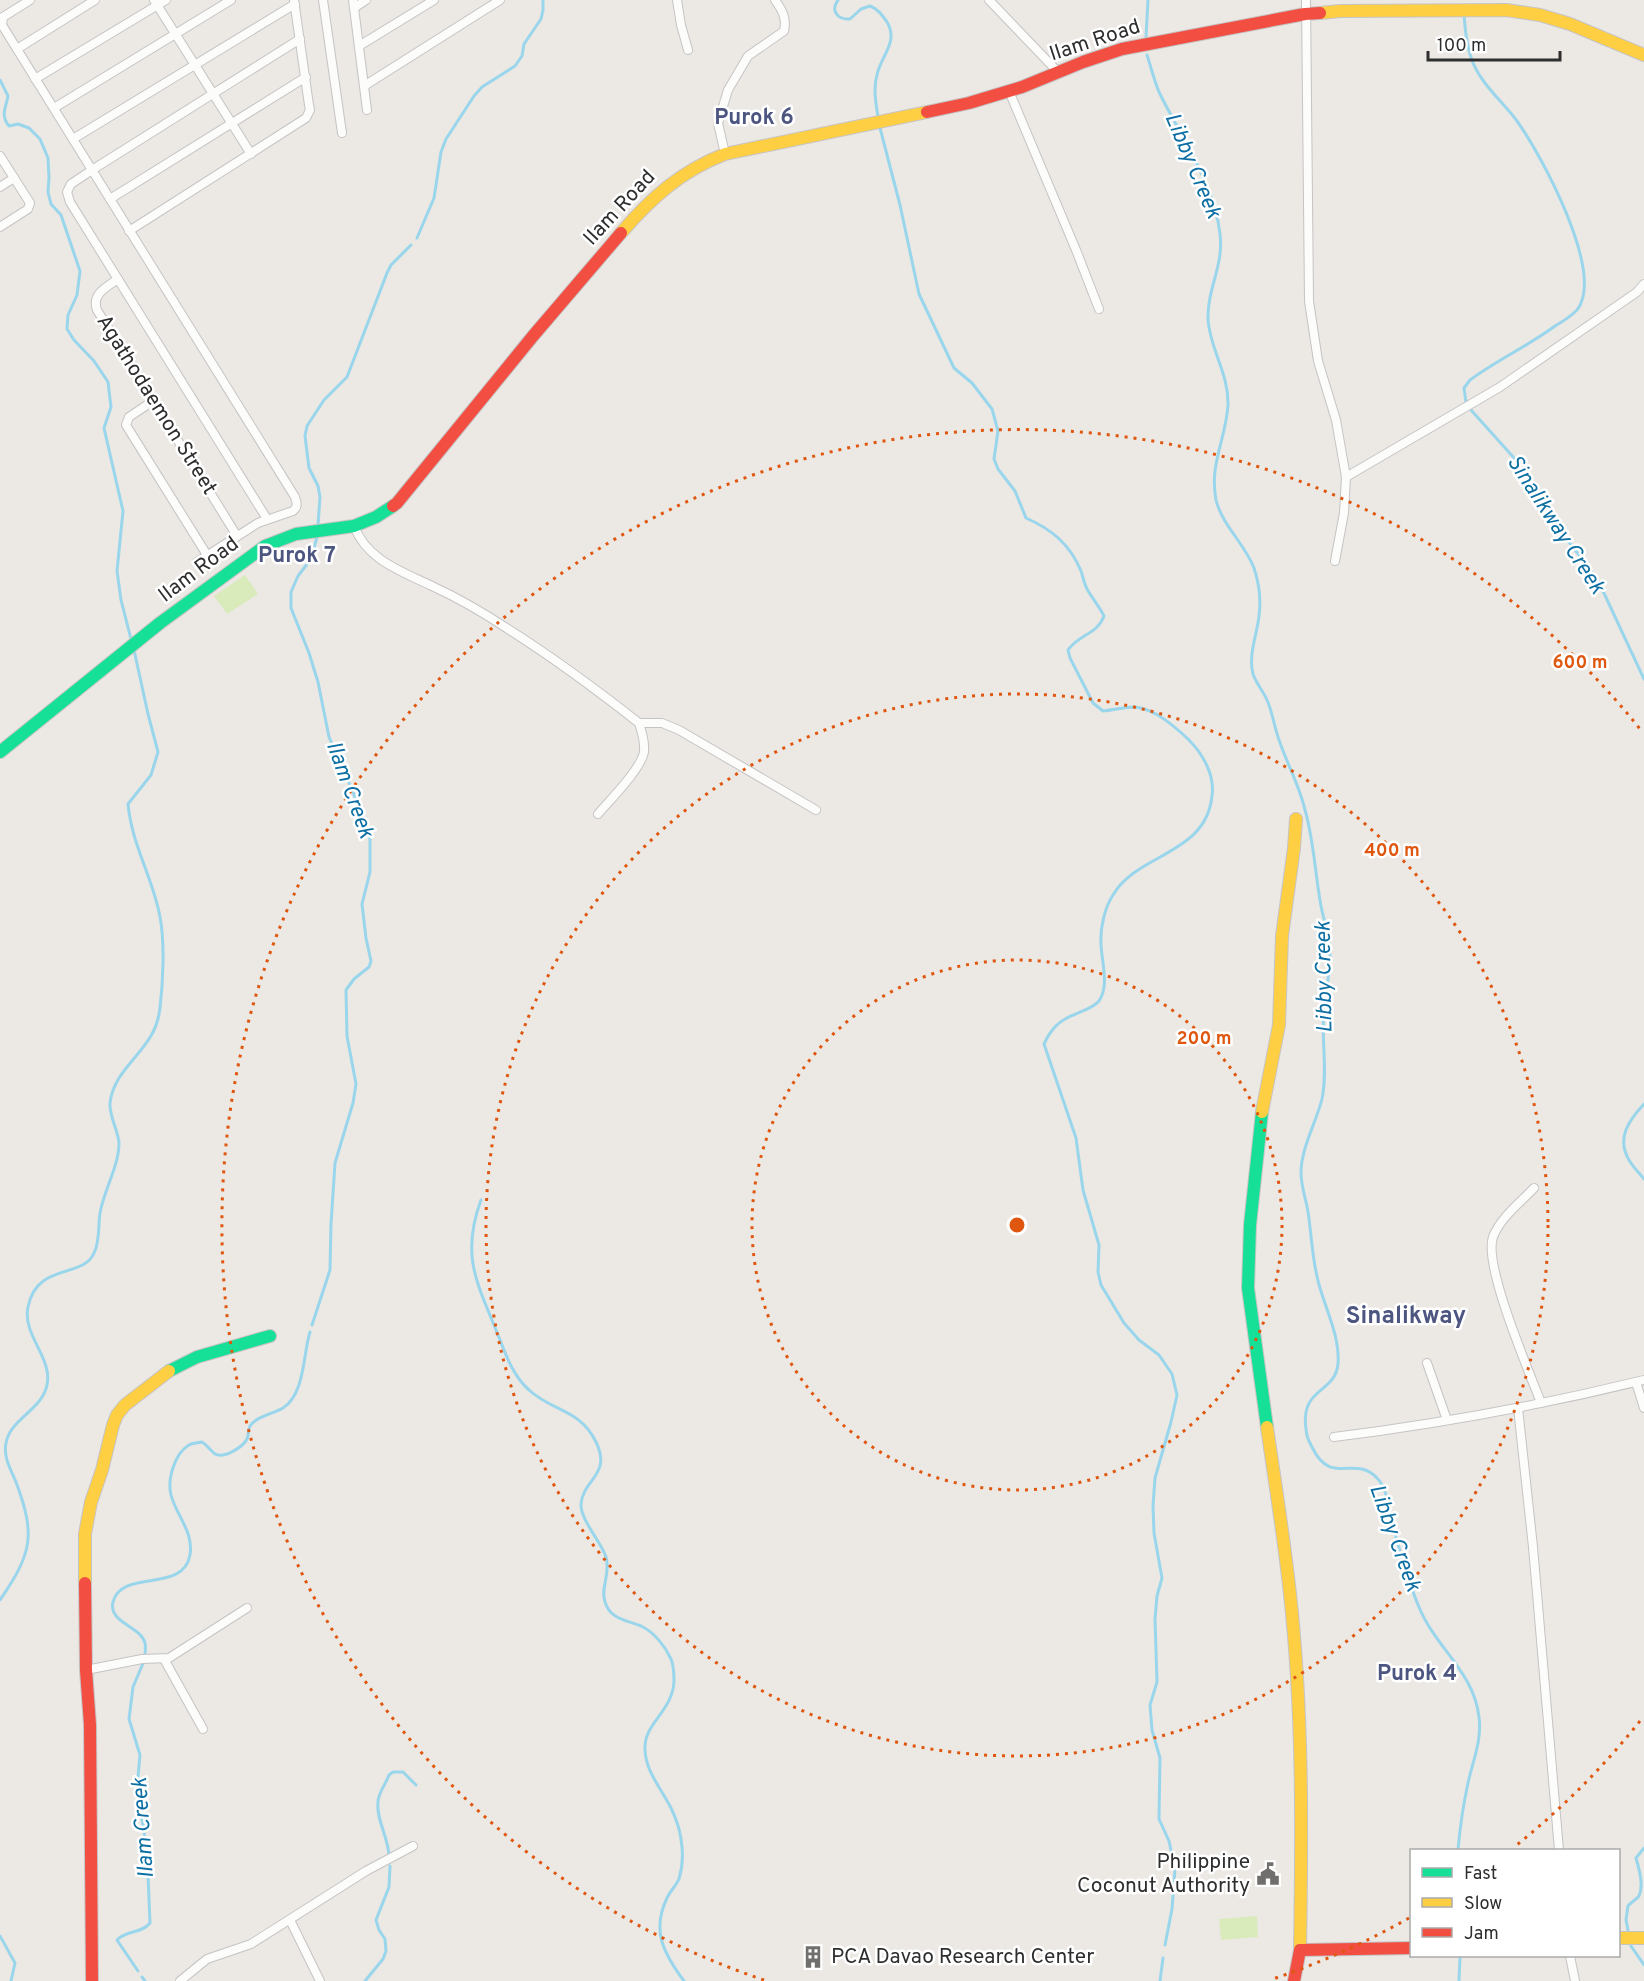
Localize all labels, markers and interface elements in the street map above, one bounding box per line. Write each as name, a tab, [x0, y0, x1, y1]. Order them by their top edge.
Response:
street label: Ilam Road	[1046, 14, 1144, 68]
scale bar	[1428, 24, 1560, 62]
text: 100 m	[1437, 35, 1486, 58]
district label: Purok 6	[714, 105, 794, 132]
water label: Libby Creek	[1158, 109, 1227, 224]
street label: Ilam Road	[578, 164, 662, 252]
street label: Agathodaemon Street	[90, 310, 222, 500]
water label: Sinalikway Creek	[1500, 450, 1611, 600]
street label: Ilam Road	[153, 531, 245, 609]
district label: Purok 7	[258, 543, 336, 570]
text: 600 m	[1552, 652, 1608, 675]
water label: Ilam Creek	[319, 738, 379, 843]
text: 400 m	[1364, 840, 1420, 863]
water label: Libby Creek	[1311, 920, 1339, 1033]
text: 200 m	[1176, 1028, 1232, 1051]
centre of rings	[1007, 1215, 1027, 1235]
district label: Sinalikway	[1346, 1302, 1466, 1332]
water label: Libby Creek	[1362, 1481, 1426, 1596]
district label: Purok 4	[1377, 1661, 1457, 1688]
water label: Ilam Creek	[127, 1776, 161, 1879]
place label: Philippine Coconut Authority	[1077, 1849, 1250, 1900]
legend	[1410, 1849, 1620, 1957]
public building icon: Philippine Coconut Authority	[1255, 1861, 1281, 1887]
text: Fast	[1464, 1863, 1497, 1886]
text: Slow	[1464, 1893, 1502, 1916]
text: Jam	[1464, 1923, 1499, 1946]
building icon: PCA Davao Research Center	[800, 1944, 826, 1970]
place label: PCA Davao Research Center	[831, 1944, 1095, 1971]

